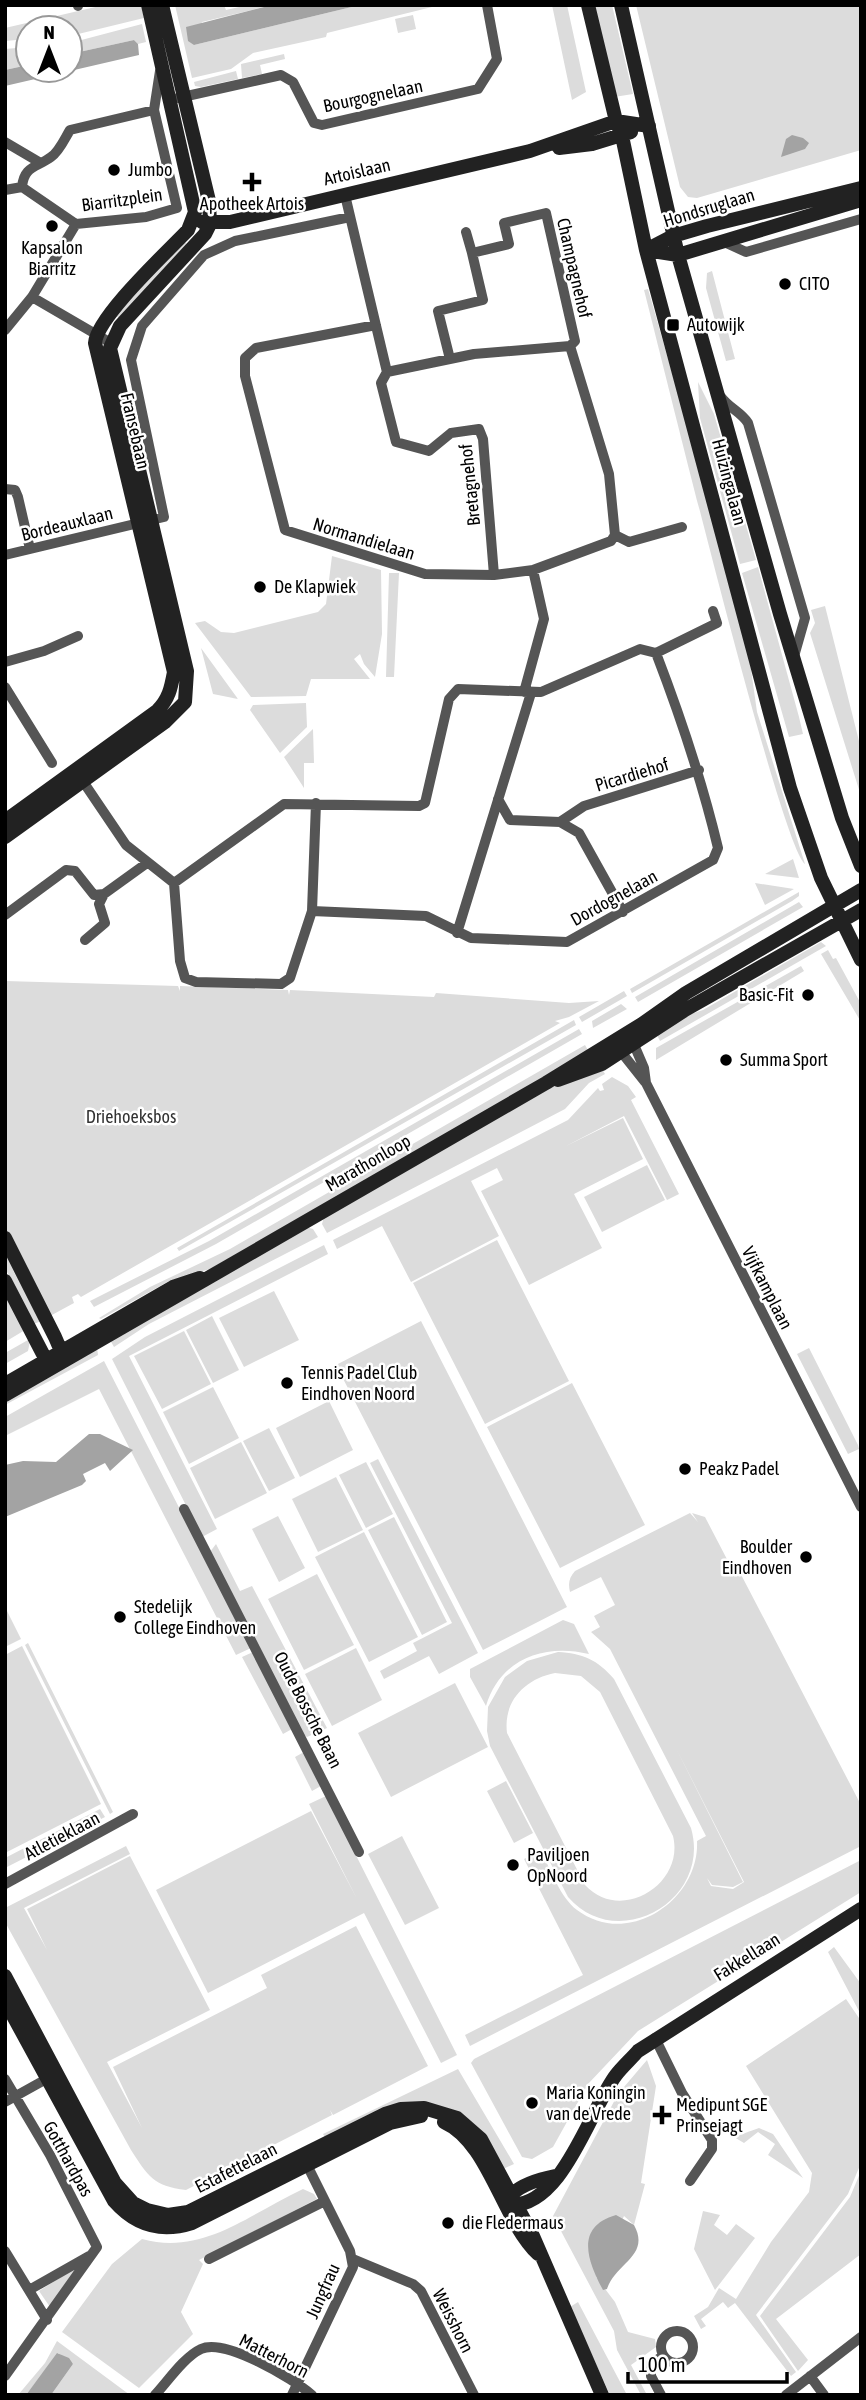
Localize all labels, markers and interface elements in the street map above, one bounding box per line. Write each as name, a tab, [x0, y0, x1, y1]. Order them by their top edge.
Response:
north arrow	[14, 14, 84, 84]
text: N	[43, 21, 55, 43]
street label: Bourgognelaan	[321, 75, 425, 116]
street label: Artoislaan	[321, 154, 392, 189]
place label: Jumbo	[128, 159, 172, 180]
marker: Jumbo	[106, 162, 122, 178]
marker: Apotheek Artois	[244, 174, 260, 190]
street label: Biarritzplein	[80, 183, 164, 216]
street label: Hondsruglaan	[661, 184, 757, 231]
place label: Apotheek Artois	[200, 193, 304, 214]
street label: Champagnehof	[553, 216, 596, 320]
marker: Kapsalon Biarritz	[44, 218, 60, 234]
place label: Kapsalon Biarritz	[21, 237, 83, 279]
place label: CITO	[799, 273, 830, 294]
marker: CITO	[777, 276, 793, 292]
place label: Autowijk	[687, 314, 745, 335]
marker: Autowijk	[665, 317, 681, 333]
street label: Fransebaan	[117, 391, 154, 471]
street label: Huizingalaan	[708, 436, 751, 527]
street label: Bretagnehof	[455, 443, 484, 527]
street label: Bordeauxlaan	[19, 502, 115, 545]
street label: Normandielaan	[311, 513, 418, 564]
place label: De Klapwiek	[274, 576, 356, 597]
marker: De Klapwiek	[252, 579, 268, 595]
street label: Picardiehof	[592, 753, 671, 796]
street label: Dordognelaan	[567, 865, 661, 930]
place label: Basic-Fit	[739, 984, 794, 1005]
marker: Basic-Fit	[800, 987, 816, 1003]
place label: Summa Sport	[740, 1049, 828, 1070]
marker: Summa Sport	[718, 1052, 734, 1068]
park label: Driehoeksbos	[86, 1106, 176, 1127]
street label: Marathonloop	[321, 1130, 414, 1195]
street label: Vijfkamplaan	[738, 1243, 797, 1333]
place label: Tennis Padel Club Eindhoven Noord	[301, 1362, 417, 1404]
marker: Tennis Padel Club Eindhoven Noord	[279, 1375, 295, 1391]
place label: Peakz Padel	[699, 1458, 780, 1479]
marker: Peakz Padel	[677, 1461, 693, 1477]
place label: Boulder Eindhoven	[722, 1536, 793, 1578]
marker: Boulder Eindhoven	[798, 1549, 814, 1565]
place label: Stedelijk College Eindhoven	[134, 1596, 256, 1638]
marker: Stedelijk College Eindhoven	[112, 1609, 128, 1625]
street label: Oude Bossche Baan	[270, 1648, 347, 1772]
street label: Atletieklaan	[20, 1807, 103, 1864]
place label: Paviljoen OpNoord	[527, 1844, 590, 1886]
marker: Paviljoen OpNoord	[505, 1857, 521, 1873]
street label: Fakkellaan	[710, 1928, 784, 1985]
place label: Maria Koningin van de Vrede	[546, 2082, 646, 2124]
place label: Medipunt SGE Prinsejagt	[676, 2094, 768, 2136]
marker: Maria Koningin van de Vrede	[524, 2095, 540, 2111]
marker: Medipunt SGE Prinsejagt	[654, 2107, 670, 2123]
street label: Gotthardpas	[39, 2118, 98, 2200]
street label: Estafettelaan	[191, 2138, 280, 2197]
place label: die Fledermaus	[462, 2212, 564, 2233]
marker: die Fledermaus	[440, 2215, 456, 2231]
street label: Jungfrau	[301, 2260, 344, 2322]
street label: Weisshorn	[428, 2285, 478, 2356]
street label: Matterhorn	[236, 2329, 313, 2382]
scale bar	[628, 2340, 787, 2384]
text: 100 m	[638, 2352, 686, 2376]

